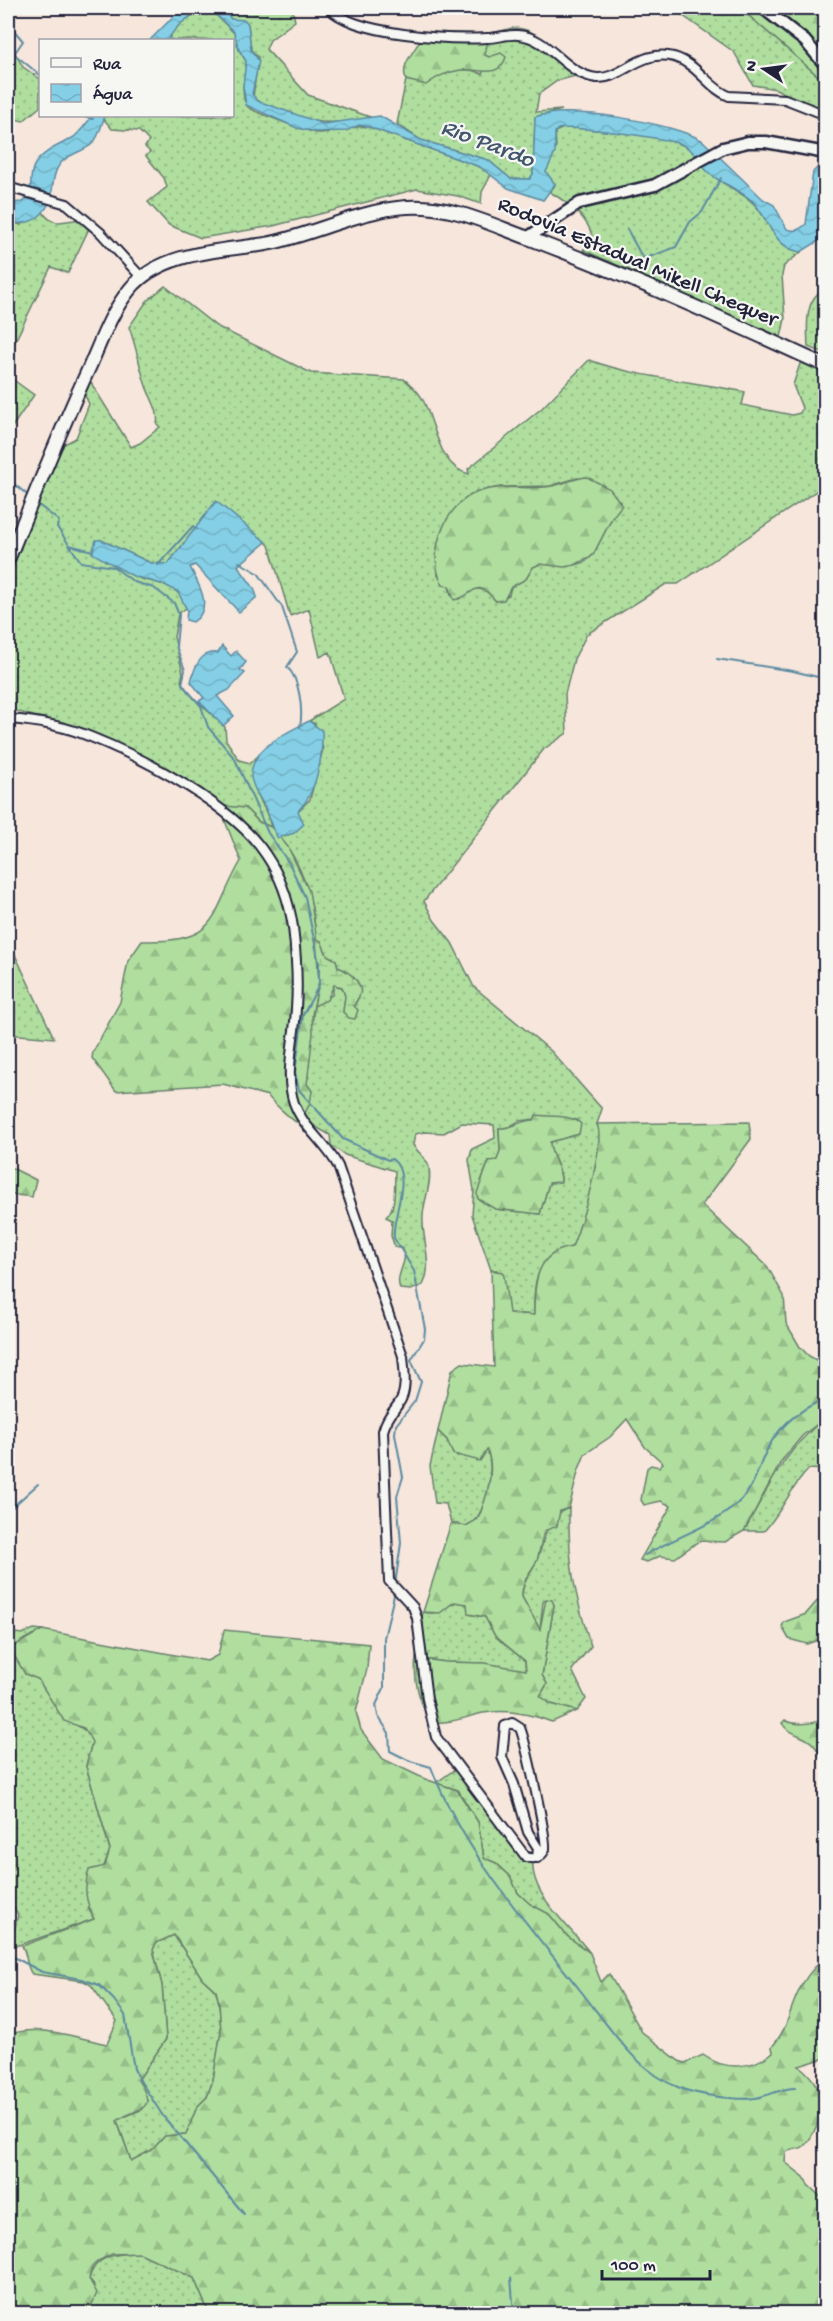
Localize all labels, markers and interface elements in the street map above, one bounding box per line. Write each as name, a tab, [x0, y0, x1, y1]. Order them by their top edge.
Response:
legend	[39, 39, 234, 117]
north arrow	[734, 39, 794, 99]
text: Rua	[93, 55, 122, 76]
text: N	[742, 59, 763, 74]
text: Água	[93, 84, 133, 106]
water label: Rio Pardo	[436, 114, 539, 177]
street label: Rodovia Estadual Mikell Chequer	[493, 192, 783, 335]
scale bar	[602, 2243, 710, 2281]
text: 100 m	[610, 2256, 656, 2277]

